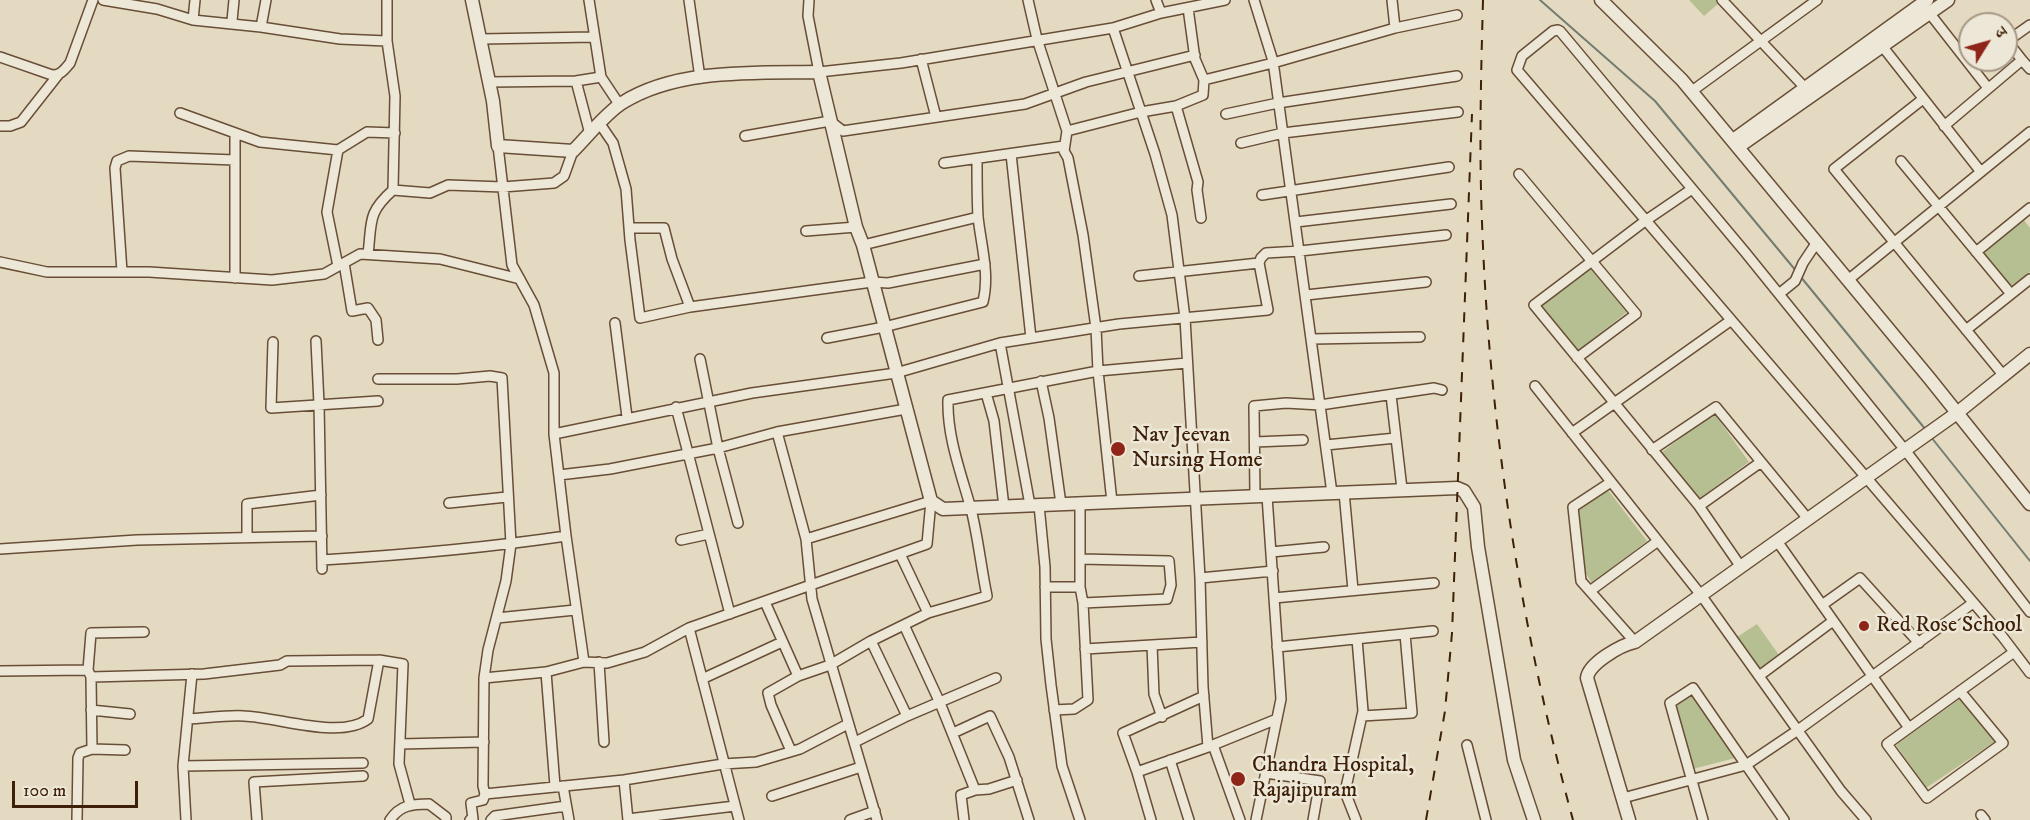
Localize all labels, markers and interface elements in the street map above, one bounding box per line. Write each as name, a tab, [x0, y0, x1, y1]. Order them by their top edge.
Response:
north arrow	[1958, 12, 2018, 72]
text: उ	[1990, 23, 2011, 42]
place label: Nav Jeevan Nursing Home	[1132, 423, 1263, 475]
marker: Nav Jeevan Nursing Home	[1109, 440, 1127, 458]
place label: Red Rose School	[1876, 613, 2022, 639]
marker: Red Rose School	[1857, 619, 1871, 633]
place label: Chandra Hospital, Rajajipuram	[1252, 753, 1414, 804]
scale bar	[15, 769, 141, 807]
marker: Chandra Hospital, Rajajipuram	[1229, 770, 1247, 788]
text: 100 m	[23, 780, 66, 802]

